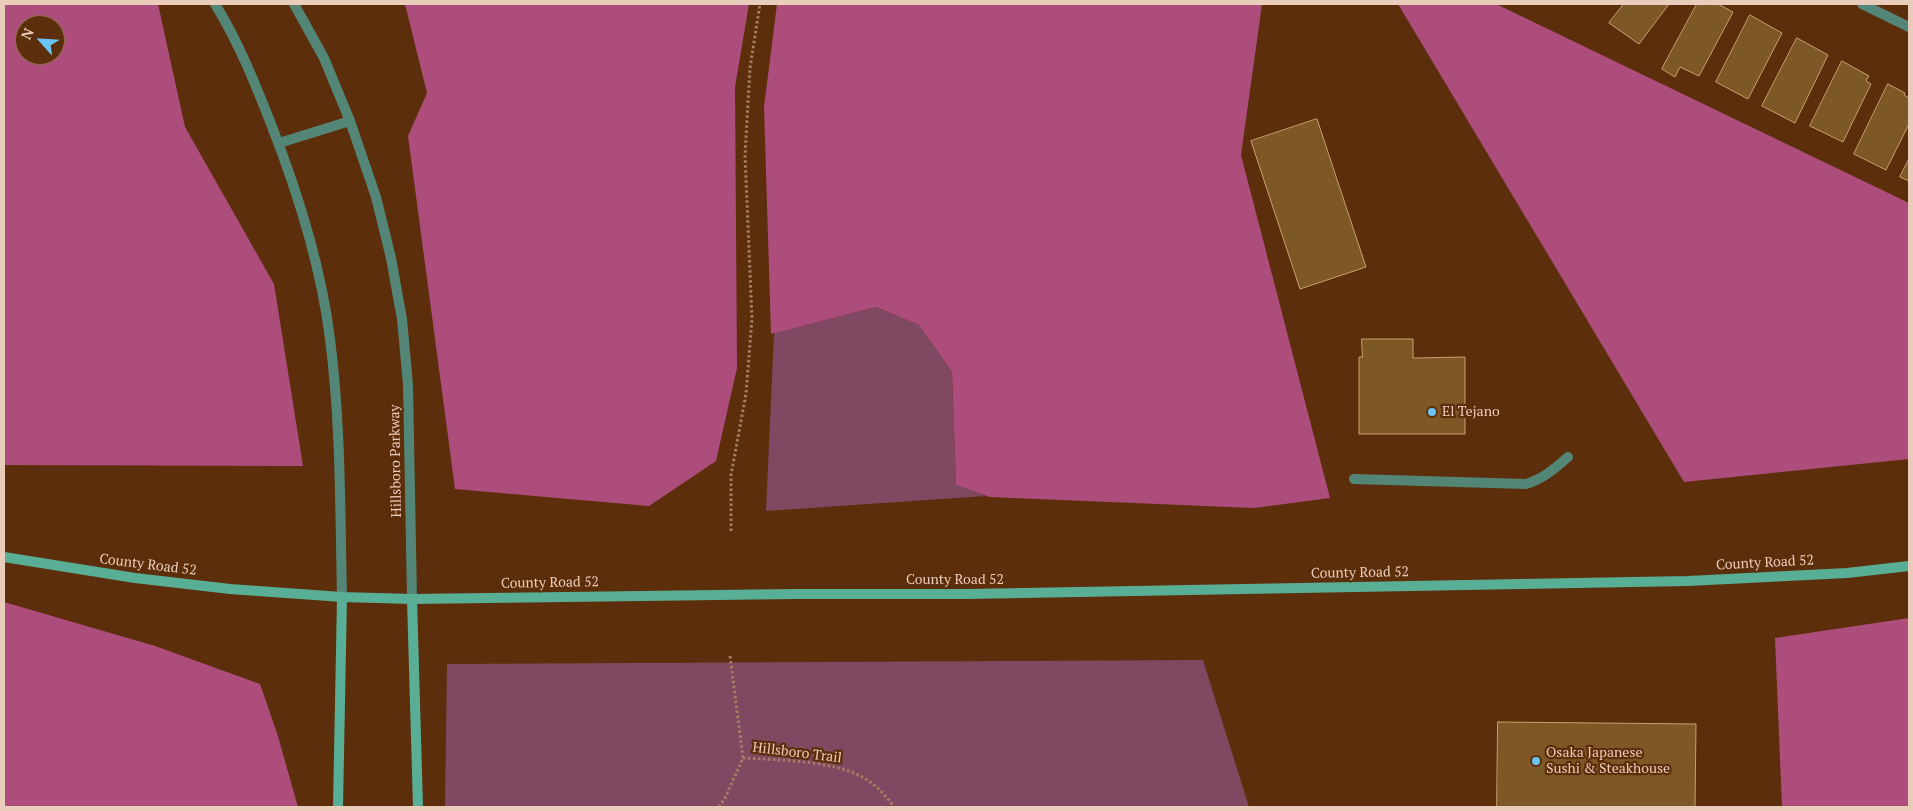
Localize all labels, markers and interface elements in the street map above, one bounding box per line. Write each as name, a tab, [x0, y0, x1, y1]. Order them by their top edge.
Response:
north arrow	[15, 15, 65, 65]
text: N	[16, 25, 38, 43]
street label: Hillsboro Parkway	[387, 404, 405, 518]
place label: El Tejano	[1442, 404, 1500, 420]
marker: El Tejano	[1426, 406, 1438, 418]
street label: County Road 52	[98, 551, 198, 579]
street label: County Road 52	[1716, 552, 1814, 574]
street label: County Road 52	[1311, 564, 1409, 582]
street label: County Road 52	[906, 572, 1004, 588]
street label: County Road 52	[501, 574, 599, 592]
street label: Hillsboro Trail	[751, 739, 843, 767]
place label: Osaka Japanese Sushi & Steakhouse	[1546, 745, 1670, 778]
marker: Osaka Japanese Sushi & Steakhouse	[1530, 755, 1542, 767]

